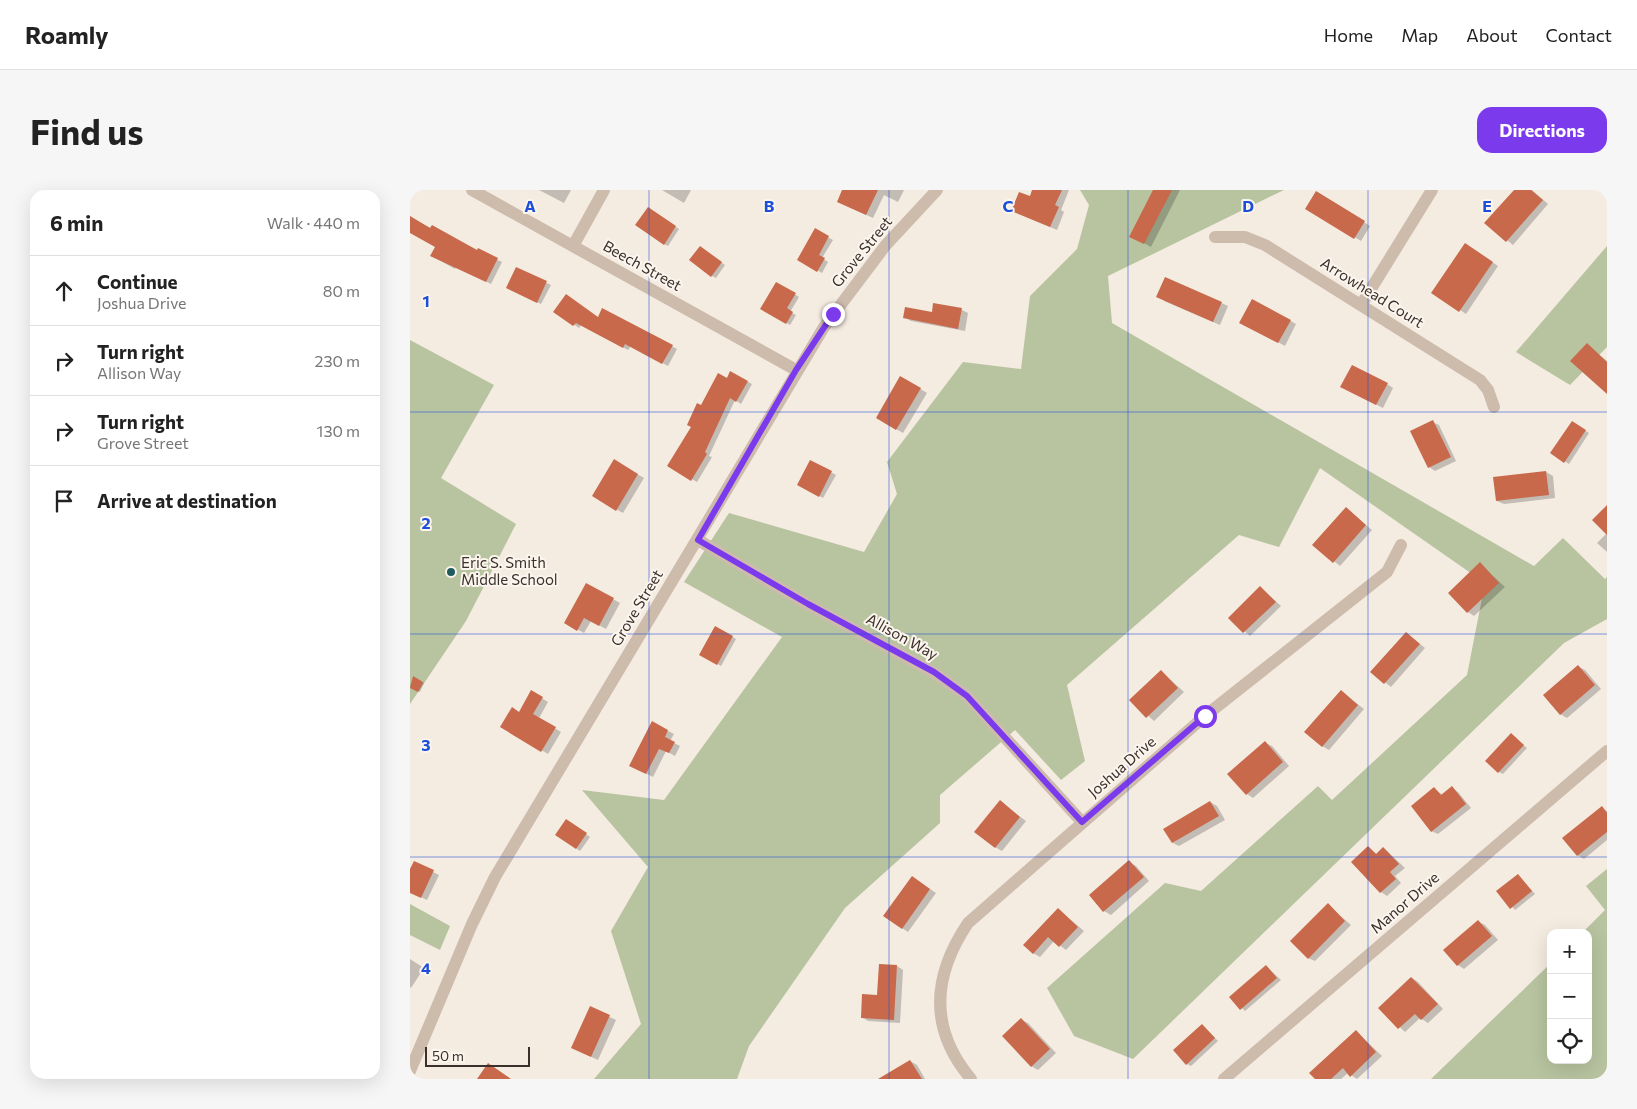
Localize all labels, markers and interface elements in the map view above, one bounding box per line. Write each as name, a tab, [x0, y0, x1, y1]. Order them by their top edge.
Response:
text: Roamly	[25, 20, 108, 49]
text: Home	[1324, 24, 1373, 46]
text: Map	[1401, 24, 1438, 46]
text: About	[1466, 24, 1518, 46]
text: Contact	[1546, 24, 1612, 46]
button: Directions	[1477, 107, 1607, 153]
text: Find us	[30, 109, 144, 152]
text: A	[524, 196, 536, 215]
text: B	[764, 196, 775, 215]
text: C	[1003, 196, 1014, 215]
text: D	[1242, 196, 1254, 215]
text: E	[1482, 196, 1492, 215]
text: 6 min	[50, 210, 103, 235]
street label: Grove Street	[827, 212, 895, 290]
text: Walk · 440 m	[267, 213, 360, 232]
street label: Beech Street	[600, 236, 685, 294]
street label: Arrowhead Court	[1318, 253, 1428, 331]
text: Continue	[97, 270, 177, 293]
icon: ahead	[50, 277, 78, 305]
text: 80 m	[323, 281, 360, 300]
text: 1	[422, 291, 430, 310]
text: Joshua Drive	[97, 293, 187, 312]
route end	[822, 303, 845, 326]
text: Turn right	[97, 340, 184, 363]
icon: right	[50, 347, 78, 375]
text: 230 m	[315, 351, 360, 370]
text: Allison Way	[97, 363, 181, 382]
text: Turn right	[97, 410, 184, 433]
icon: right	[50, 417, 78, 445]
text: 130 m	[317, 421, 360, 440]
text: Grove Street	[97, 433, 189, 452]
icon: arrive	[50, 487, 78, 515]
text: Arrive at destination	[97, 489, 277, 512]
text: 2	[421, 513, 431, 532]
place label: Eric S. Smith Middle School	[461, 553, 558, 588]
marker: Eric S. Smith Middle School	[445, 566, 457, 578]
street label: Grove Street	[606, 566, 666, 649]
street label: Allison Way	[864, 609, 942, 663]
route start	[1194, 705, 1217, 728]
street label: Joshua Drive	[1084, 732, 1159, 801]
text: 3	[421, 735, 431, 754]
street label: Manor Drive	[1366, 868, 1442, 937]
map controls	[1547, 929, 1592, 1064]
button: +	[1547, 929, 1592, 974]
text: 4	[421, 958, 431, 977]
button: −	[1547, 974, 1592, 1019]
button: locate	[1547, 1019, 1592, 1064]
scale bar	[425, 1044, 530, 1067]
text: 50 m	[432, 1047, 464, 1064]

